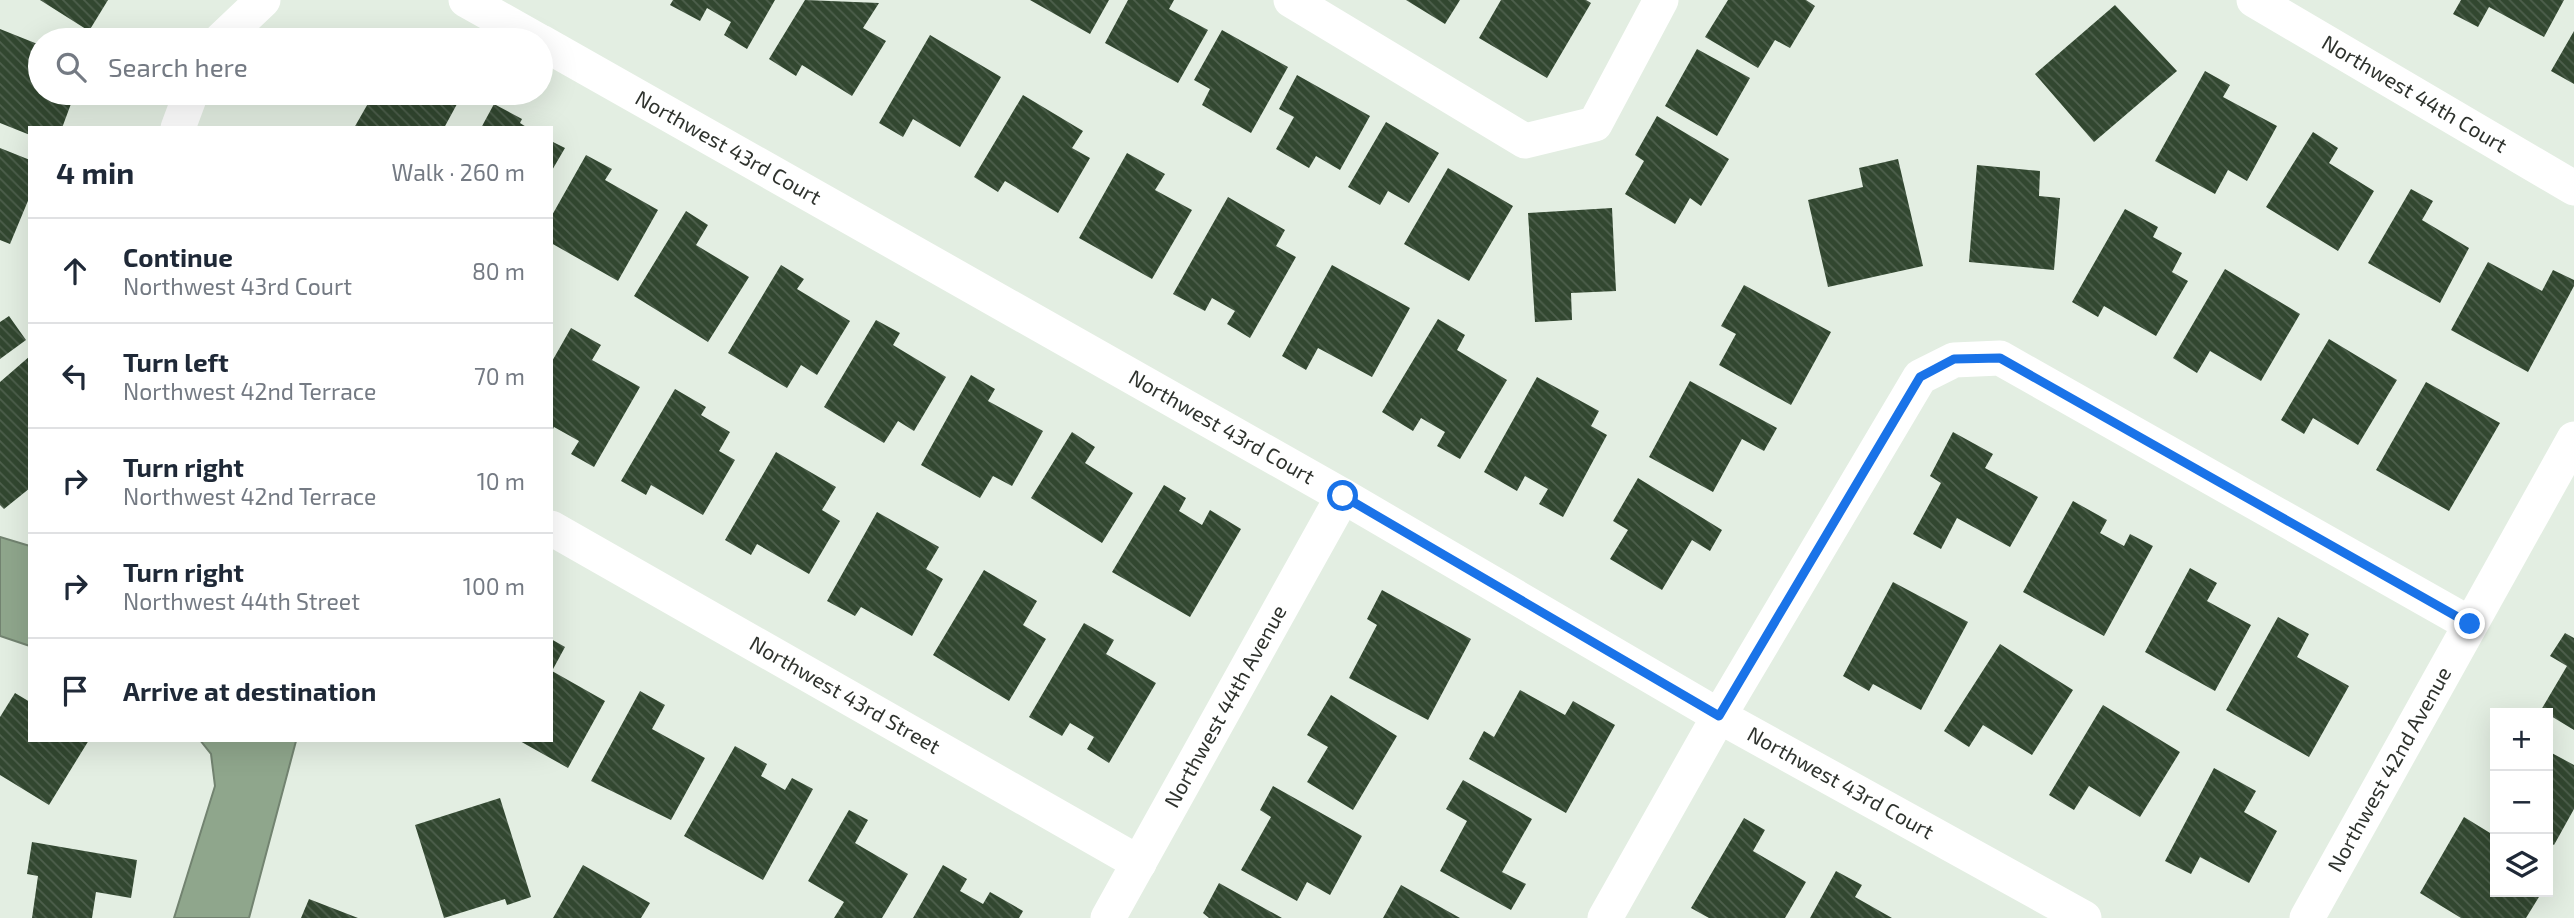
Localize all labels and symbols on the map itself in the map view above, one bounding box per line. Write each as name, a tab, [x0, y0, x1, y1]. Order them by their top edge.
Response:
street label: Northwest 44th Court	[2318, 29, 2512, 157]
street label: Northwest 43rd Court	[632, 84, 826, 209]
street label: Northwest 43rd Court	[1125, 364, 1319, 488]
route start	[1327, 480, 1358, 511]
street label: Northwest 44th Avenue	[1158, 600, 1291, 812]
route end	[2454, 608, 2485, 639]
street label: Northwest 43rd Street	[746, 630, 945, 758]
street label: Northwest 42nd Avenue	[2321, 662, 2456, 876]
street label: Northwest 43rd Court	[1744, 720, 1939, 843]

